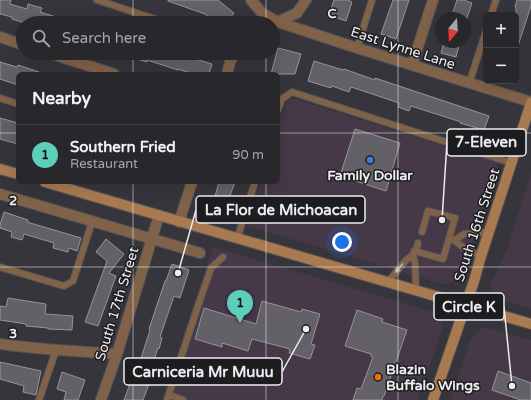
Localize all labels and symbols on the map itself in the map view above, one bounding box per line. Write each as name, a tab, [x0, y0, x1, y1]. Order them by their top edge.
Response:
text: C	[327, 6, 337, 22]
north arrow	[435, 12, 471, 48]
street label: East Lynne Lane	[349, 23, 457, 73]
callout: 7-Eleven	[447, 129, 526, 156]
text: 7-Eleven	[455, 133, 517, 151]
marker: Family Dollar	[365, 155, 375, 165]
street label: South 16th Street	[451, 166, 504, 284]
place label: Family Dollar	[327, 167, 413, 184]
text: 2	[9, 193, 17, 209]
callout: La Flor de Michoacan	[196, 196, 365, 223]
text: La Flor de Michoacan	[205, 201, 357, 219]
your location	[332, 232, 352, 252]
street label: South 17th Street	[92, 244, 143, 363]
one-way arrow	[395, 263, 404, 273]
pin: 1	[227, 290, 253, 323]
callout: Circle K	[434, 293, 504, 320]
text: Circle K	[442, 298, 496, 316]
text: 3	[9, 326, 17, 342]
callout: Carniceria Mr Muuu	[124, 358, 282, 385]
place label: Blazin Buffalo Wings	[386, 361, 480, 394]
text: Carniceria Mr Muuu	[132, 363, 274, 381]
marker: Blazin Buffalo Wings	[373, 372, 383, 382]

